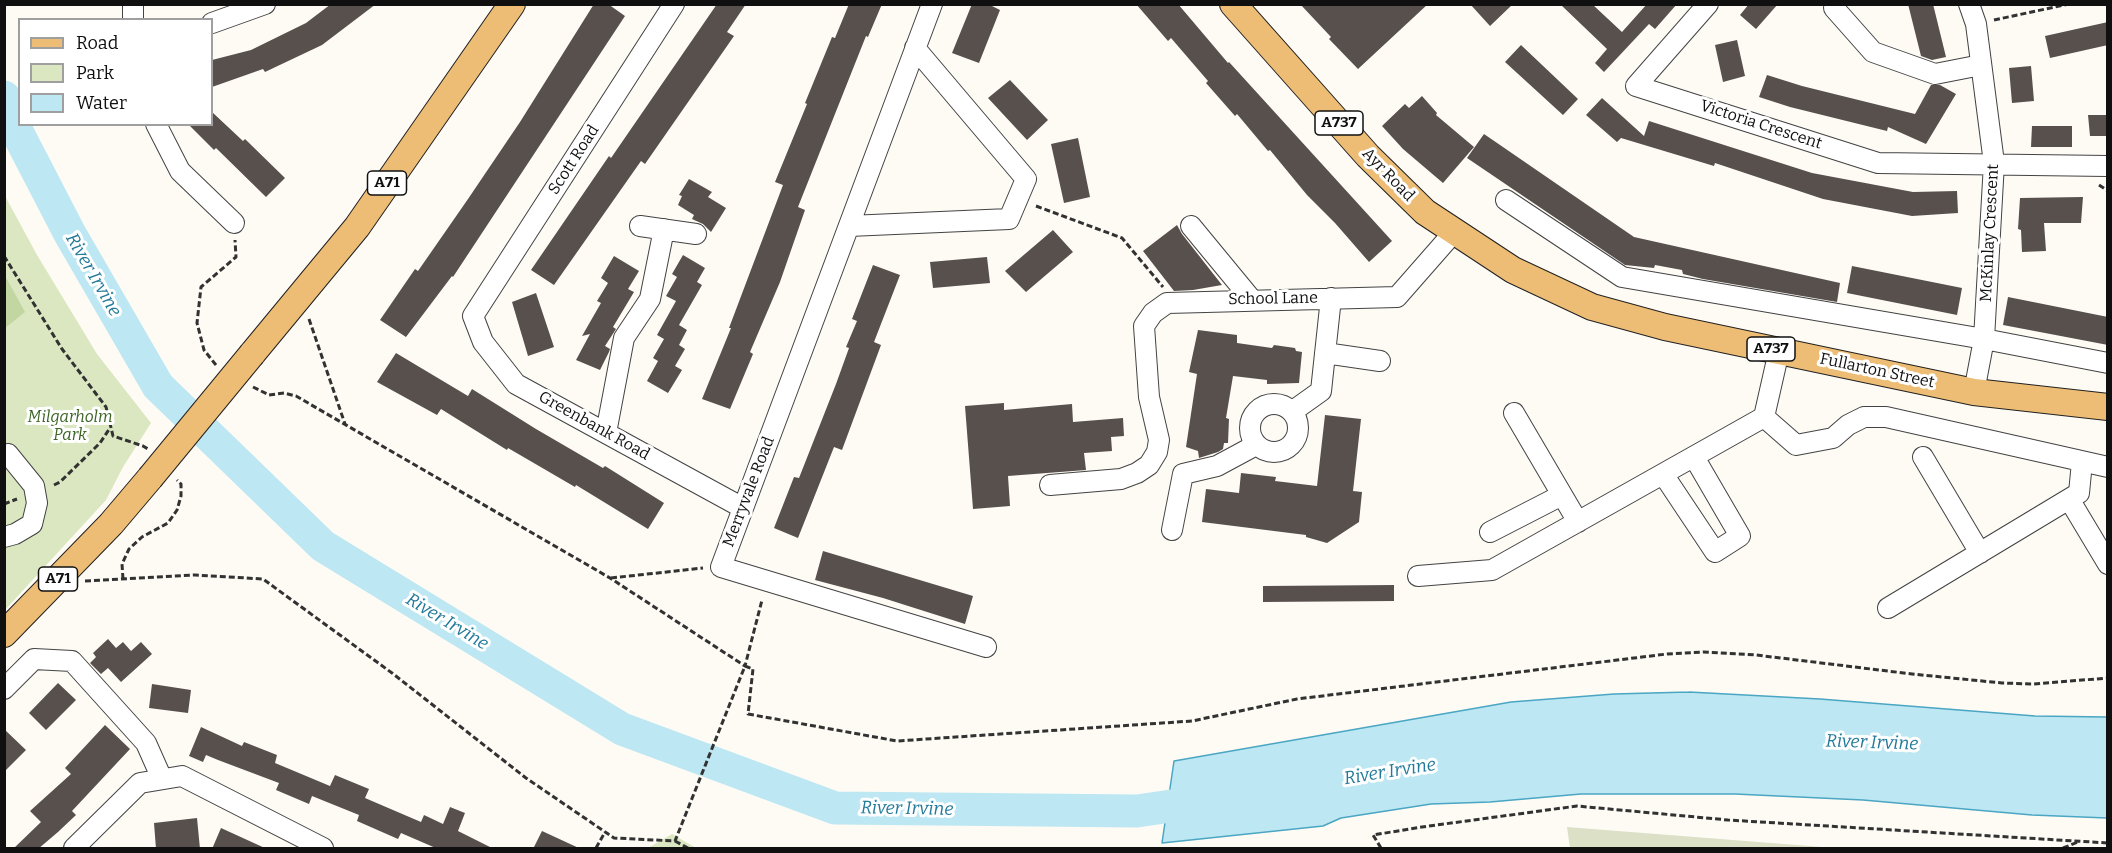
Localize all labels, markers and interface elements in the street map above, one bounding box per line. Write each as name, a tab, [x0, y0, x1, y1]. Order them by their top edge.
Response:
legend	[18, 18, 213, 126]
text: Road	[76, 32, 118, 54]
text: Park	[76, 62, 114, 84]
text: Water	[76, 92, 127, 114]
street label: Victoria Crescent	[1698, 96, 1824, 154]
road number: A737	[1315, 111, 1363, 135]
street label: Scott Road	[544, 122, 604, 198]
street label: Ayr Road	[1358, 144, 1418, 206]
street label: McKinlay Crescent	[1977, 164, 2003, 302]
road number: A71	[368, 171, 406, 195]
water label: River Irvine	[60, 229, 126, 321]
street label: School Lane	[1228, 289, 1318, 309]
road number: A737	[1747, 337, 1795, 361]
street label: Fullarton Street	[1818, 349, 1936, 393]
street label: Greenbank Road	[535, 388, 653, 464]
park label: Milgarholm Park	[28, 408, 112, 446]
street label: Merryvale Road	[719, 434, 779, 550]
road number: A71	[38, 567, 78, 591]
water label: River Irvine	[402, 589, 492, 655]
water label: River Irvine	[1825, 731, 1919, 755]
water label: River Irvine	[1343, 754, 1437, 790]
water label: River Irvine	[860, 797, 954, 821]

